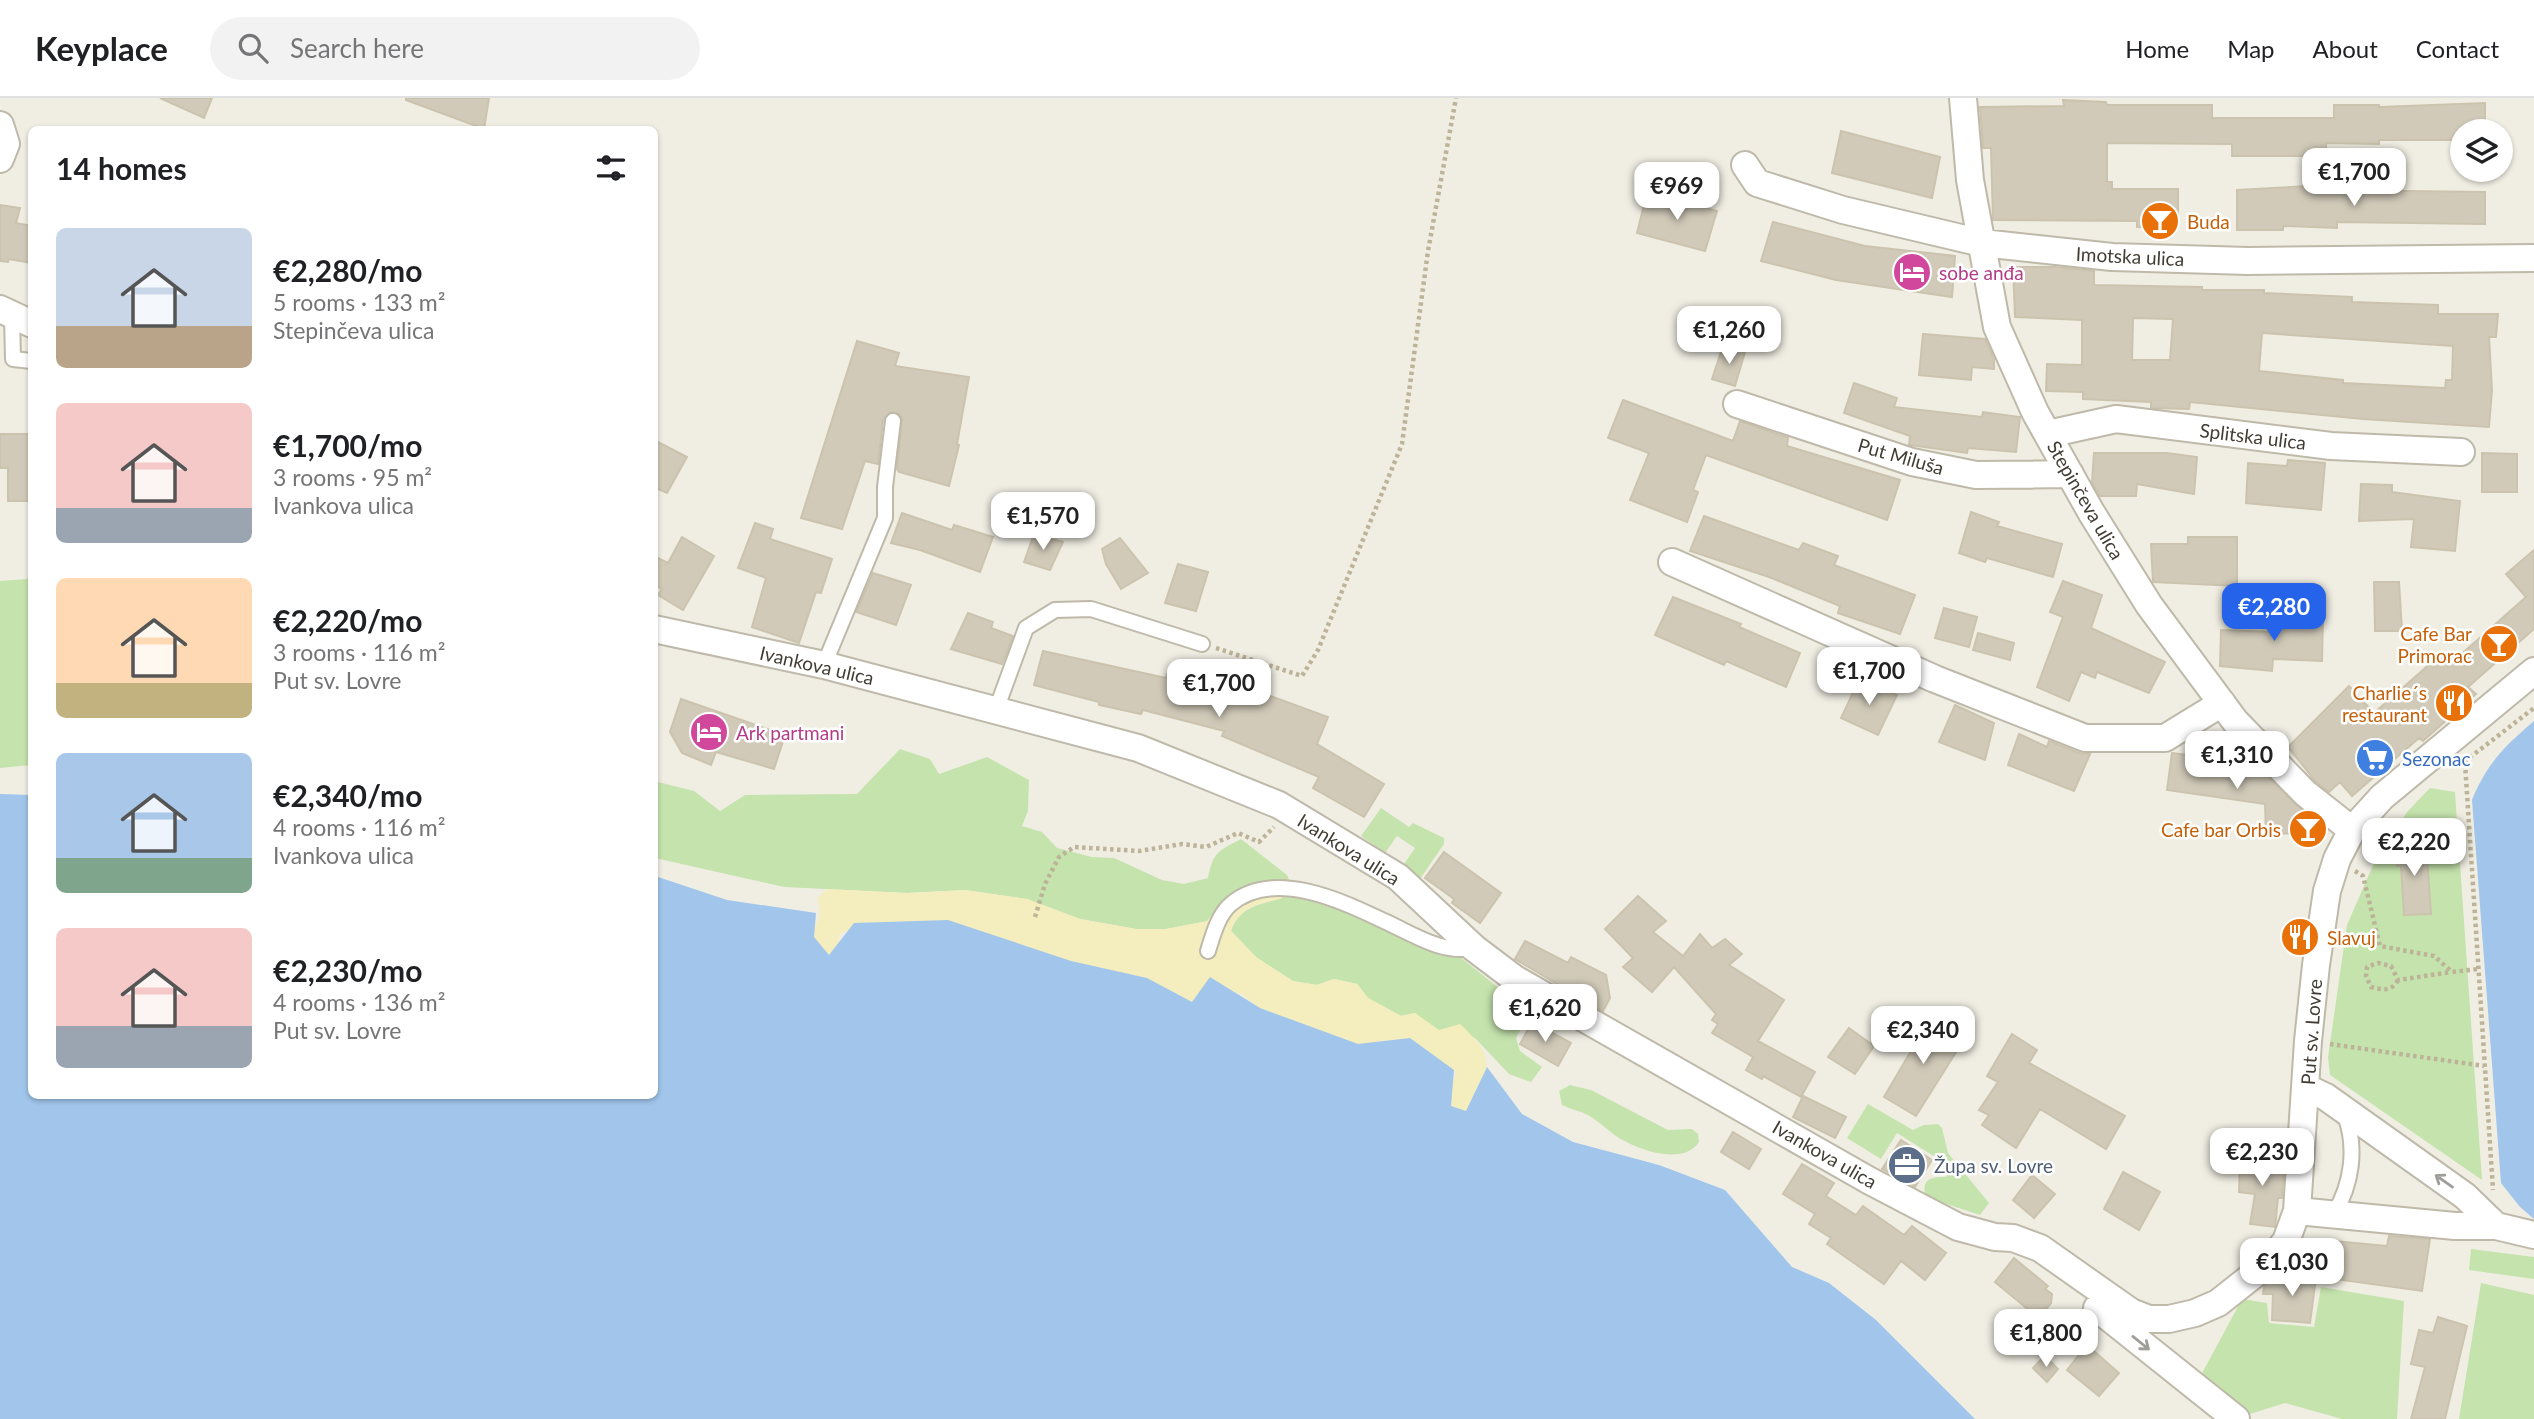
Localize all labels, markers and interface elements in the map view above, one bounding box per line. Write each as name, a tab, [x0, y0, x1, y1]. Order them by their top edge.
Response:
search box	[210, 17, 700, 80]
text: Keyplace	[35, 28, 168, 68]
icon: search	[234, 29, 272, 67]
text: Search here	[290, 32, 424, 64]
text: Home	[2125, 34, 2189, 63]
text: Map	[2227, 34, 2275, 63]
text: About	[2313, 34, 2378, 63]
text: Contact	[2416, 34, 2499, 63]
map controls	[2450, 119, 2513, 182]
button: layers	[2450, 119, 2513, 182]
pin: €1,700	[2297, 148, 2411, 208]
icon: filters	[592, 149, 630, 187]
text: 14 homes	[56, 150, 187, 186]
text: €1,700	[2318, 157, 2390, 185]
pin: €969	[1636, 162, 1718, 222]
text: €969	[1650, 171, 1704, 199]
bar icon: Buda	[2139, 200, 2181, 242]
place label: Buda	[2187, 210, 2230, 233]
street label: Imotska ulica	[2075, 242, 2185, 270]
hotel icon: sobe anđa	[1891, 251, 1933, 293]
text: €2,280/mo	[273, 252, 422, 288]
icon: home	[112, 256, 196, 340]
place label: sobe anđa	[1939, 261, 2024, 284]
text: 5 rooms · 133 m²	[273, 288, 445, 316]
pin: €1,260	[1672, 306, 1786, 366]
text: €1,260	[1693, 315, 1765, 343]
text: Stepinčeva ulica	[273, 316, 434, 344]
street label: Splitska ulica	[2199, 418, 2307, 454]
text: €1,700/mo	[273, 427, 422, 463]
icon: home	[112, 431, 196, 515]
street label: Put Miluša	[1855, 433, 1947, 479]
street label: Stepinčeva ulica	[2043, 437, 2129, 563]
text: 3 rooms · 95 m²	[273, 463, 432, 491]
text: Ivankova ulica	[273, 491, 414, 519]
pin: €1,570	[986, 492, 1100, 552]
text: €1,570	[1007, 501, 1079, 529]
pin: €2,280	[2217, 584, 2331, 643]
text: €2,280	[2238, 592, 2310, 620]
text: €2,220/mo	[273, 602, 422, 638]
icon: home	[112, 606, 196, 690]
place label: Cafe Bar Primorac	[2398, 622, 2472, 667]
bar icon: Cafe Bar Primorac	[2478, 623, 2520, 665]
text: 3 rooms · 116 m²	[273, 638, 445, 666]
street label: Ivankova ulica	[758, 641, 876, 689]
pin: €1,700	[1812, 648, 1926, 707]
text: €1,700	[1833, 656, 1905, 684]
pin: €1,700	[1162, 660, 1276, 719]
text: Put sv. Lovre	[273, 666, 401, 694]
text: €1,700	[1183, 668, 1255, 696]
place label: Charlie´s restaurant	[2342, 681, 2427, 726]
restaurant icon: Charlie´s restaurant	[2433, 682, 2475, 724]
hotel icon: Ark partmani	[688, 711, 730, 753]
place label: Ark partmani	[736, 721, 844, 744]
pin: €1,310	[2180, 732, 2294, 791]
supermarket icon: Sezonac	[2354, 737, 2396, 779]
text: €1,310	[2201, 740, 2273, 768]
place label: Sezonac	[2402, 747, 2471, 770]
text: €2,340/mo	[273, 777, 422, 813]
icon: home	[112, 781, 196, 865]
street label: Ivankova ulica	[1294, 808, 1404, 890]
bar icon: Cafe bar Orbis	[2287, 808, 2329, 850]
text: 4 rooms · 116 m²	[273, 813, 445, 841]
place label: Cafe bar Orbis	[2161, 818, 2281, 841]
pin: €2,220	[2357, 818, 2471, 878]
text: €2,220	[2378, 827, 2450, 855]
text: Ivankova ulica	[273, 841, 414, 869]
restaurant icon: Slavuj	[2279, 916, 2321, 958]
place label: Slavuj	[2327, 926, 2376, 949]
text: €2,230/mo	[273, 952, 422, 988]
icon: home	[112, 956, 196, 1040]
street label: Put sv. Lovre	[2296, 978, 2326, 1086]
pin: €1,620	[1488, 984, 1602, 1044]
text: 4 rooms · 136 m²	[273, 988, 445, 1016]
text: €1,620	[1509, 993, 1581, 1021]
pin: €2,340	[1866, 1006, 1980, 1066]
text: €2,340	[1887, 1015, 1959, 1043]
text: Put sv. Lovre	[273, 1016, 401, 1044]
street label: Ivankova ulica	[1769, 1115, 1881, 1193]
pin: €2,230	[2205, 1128, 2319, 1188]
text: €2,230	[2226, 1137, 2298, 1165]
office icon: Župa sv. Lovre	[1886, 1144, 1928, 1186]
place label: Župa sv. Lovre	[1934, 1154, 2053, 1177]
one-way arrow	[2435, 1174, 2454, 1188]
pin: €1,030	[2235, 1238, 2349, 1298]
text: €1,030	[2256, 1247, 2328, 1275]
pin: €1,800	[1989, 1310, 2103, 1369]
text: €1,800	[2010, 1318, 2082, 1346]
one-way arrow	[2131, 1335, 2149, 1350]

